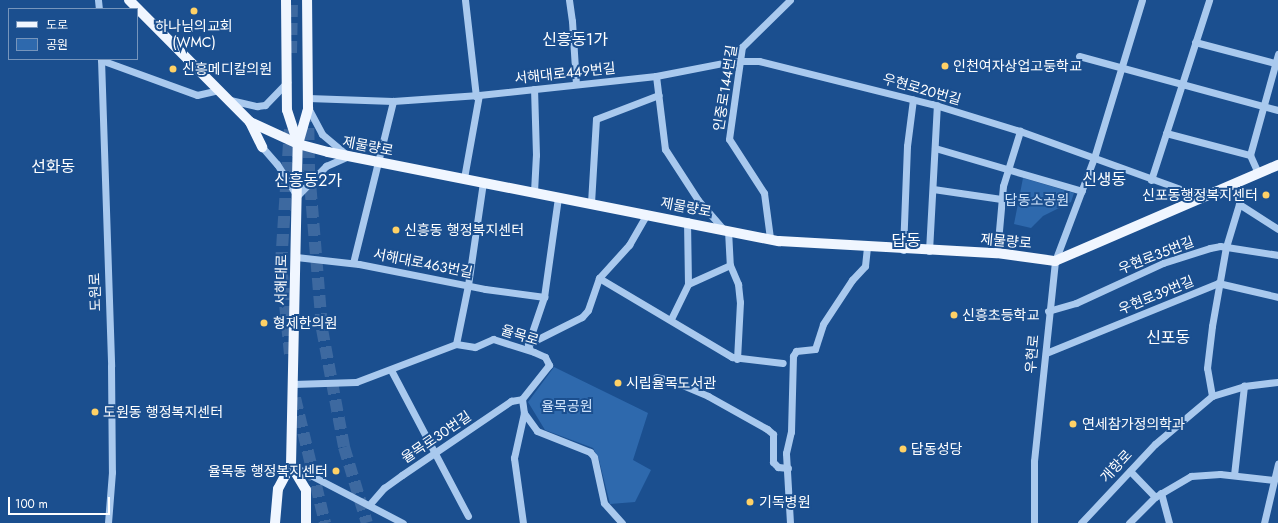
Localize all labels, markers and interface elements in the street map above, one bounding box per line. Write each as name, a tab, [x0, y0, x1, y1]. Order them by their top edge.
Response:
marker: 하나님의교회 (WMC)	[189, 6, 199, 16]
legend	[8, 8, 138, 60]
text: 도로	[46, 16, 68, 34]
place label: 하나님의교회 (WMC)	[155, 18, 233, 50]
district label: 신흥동1가	[542, 30, 608, 50]
text: 공원	[46, 36, 68, 54]
street label: 인중로144번길	[710, 44, 740, 132]
place label: 인천여자상업고둥학교	[953, 58, 1082, 74]
street label: 서해대로449번길	[514, 59, 616, 87]
place label: 신흥메디칼의원	[182, 61, 272, 77]
marker: 인천여자상업고둥학교	[940, 61, 950, 71]
marker: 신흥메디칼의원	[167, 63, 179, 75]
street label: 우현로20번길	[881, 70, 963, 108]
street label: 제물량로	[341, 133, 395, 159]
district label: 선화동	[31, 157, 75, 177]
district label: 신생동	[1082, 170, 1126, 190]
district label: 신흥동2가	[274, 171, 342, 191]
place label: 신포동행정복지센터	[1142, 187, 1258, 203]
marker: 신포동행정복지센터	[1261, 190, 1271, 200]
park label: 답동소공원	[1005, 192, 1069, 208]
street label: 제물량로	[659, 194, 713, 220]
place label: 신흥동 행정복지센터	[404, 222, 524, 238]
marker: 신흥동 행정복지센터	[391, 225, 401, 235]
street label: 제물량로	[980, 230, 1032, 252]
district label: 답동	[891, 231, 921, 251]
street label: 우현로35번길	[1116, 233, 1196, 277]
street label: 서해대로463번길	[372, 245, 474, 281]
street label: 서해대로	[272, 254, 290, 306]
street label: 도원로	[86, 272, 104, 312]
street label: 우현로39번길	[1116, 272, 1196, 318]
place label: 신흥초등학교	[962, 307, 1039, 323]
marker: 신흥초등학교	[949, 310, 959, 320]
place label: 형제한의원	[273, 315, 337, 331]
marker: 형제한의원	[258, 317, 270, 329]
street label: 율목로	[499, 321, 541, 349]
district label: 신포동	[1146, 328, 1190, 348]
street label: 우현로	[1022, 334, 1042, 374]
place label: 시립율목도서관	[626, 375, 716, 391]
marker: 시립율목도서관	[613, 378, 623, 388]
park label: 율목공원	[541, 398, 593, 414]
place label: 도원동 행정복지센터	[103, 404, 223, 420]
marker: 도원동 행정복지센터	[90, 407, 100, 417]
street label: 율목로30번길	[398, 408, 474, 466]
place label: 연세참가정의학과	[1082, 416, 1185, 432]
marker: 연세참가정의학과	[1067, 418, 1079, 430]
place label: 답동성당	[911, 441, 963, 457]
marker: 답동성당	[898, 444, 908, 454]
street label: 개항로	[1097, 446, 1135, 486]
place label: 율목동 행정복지센터	[208, 463, 328, 479]
marker: 율목동 행정복지센터	[331, 466, 341, 476]
scale bar	[10, 489, 112, 515]
place label: 기독병원	[759, 494, 811, 510]
text: 100 m	[15, 495, 48, 513]
marker: 기독병원	[744, 496, 756, 508]

